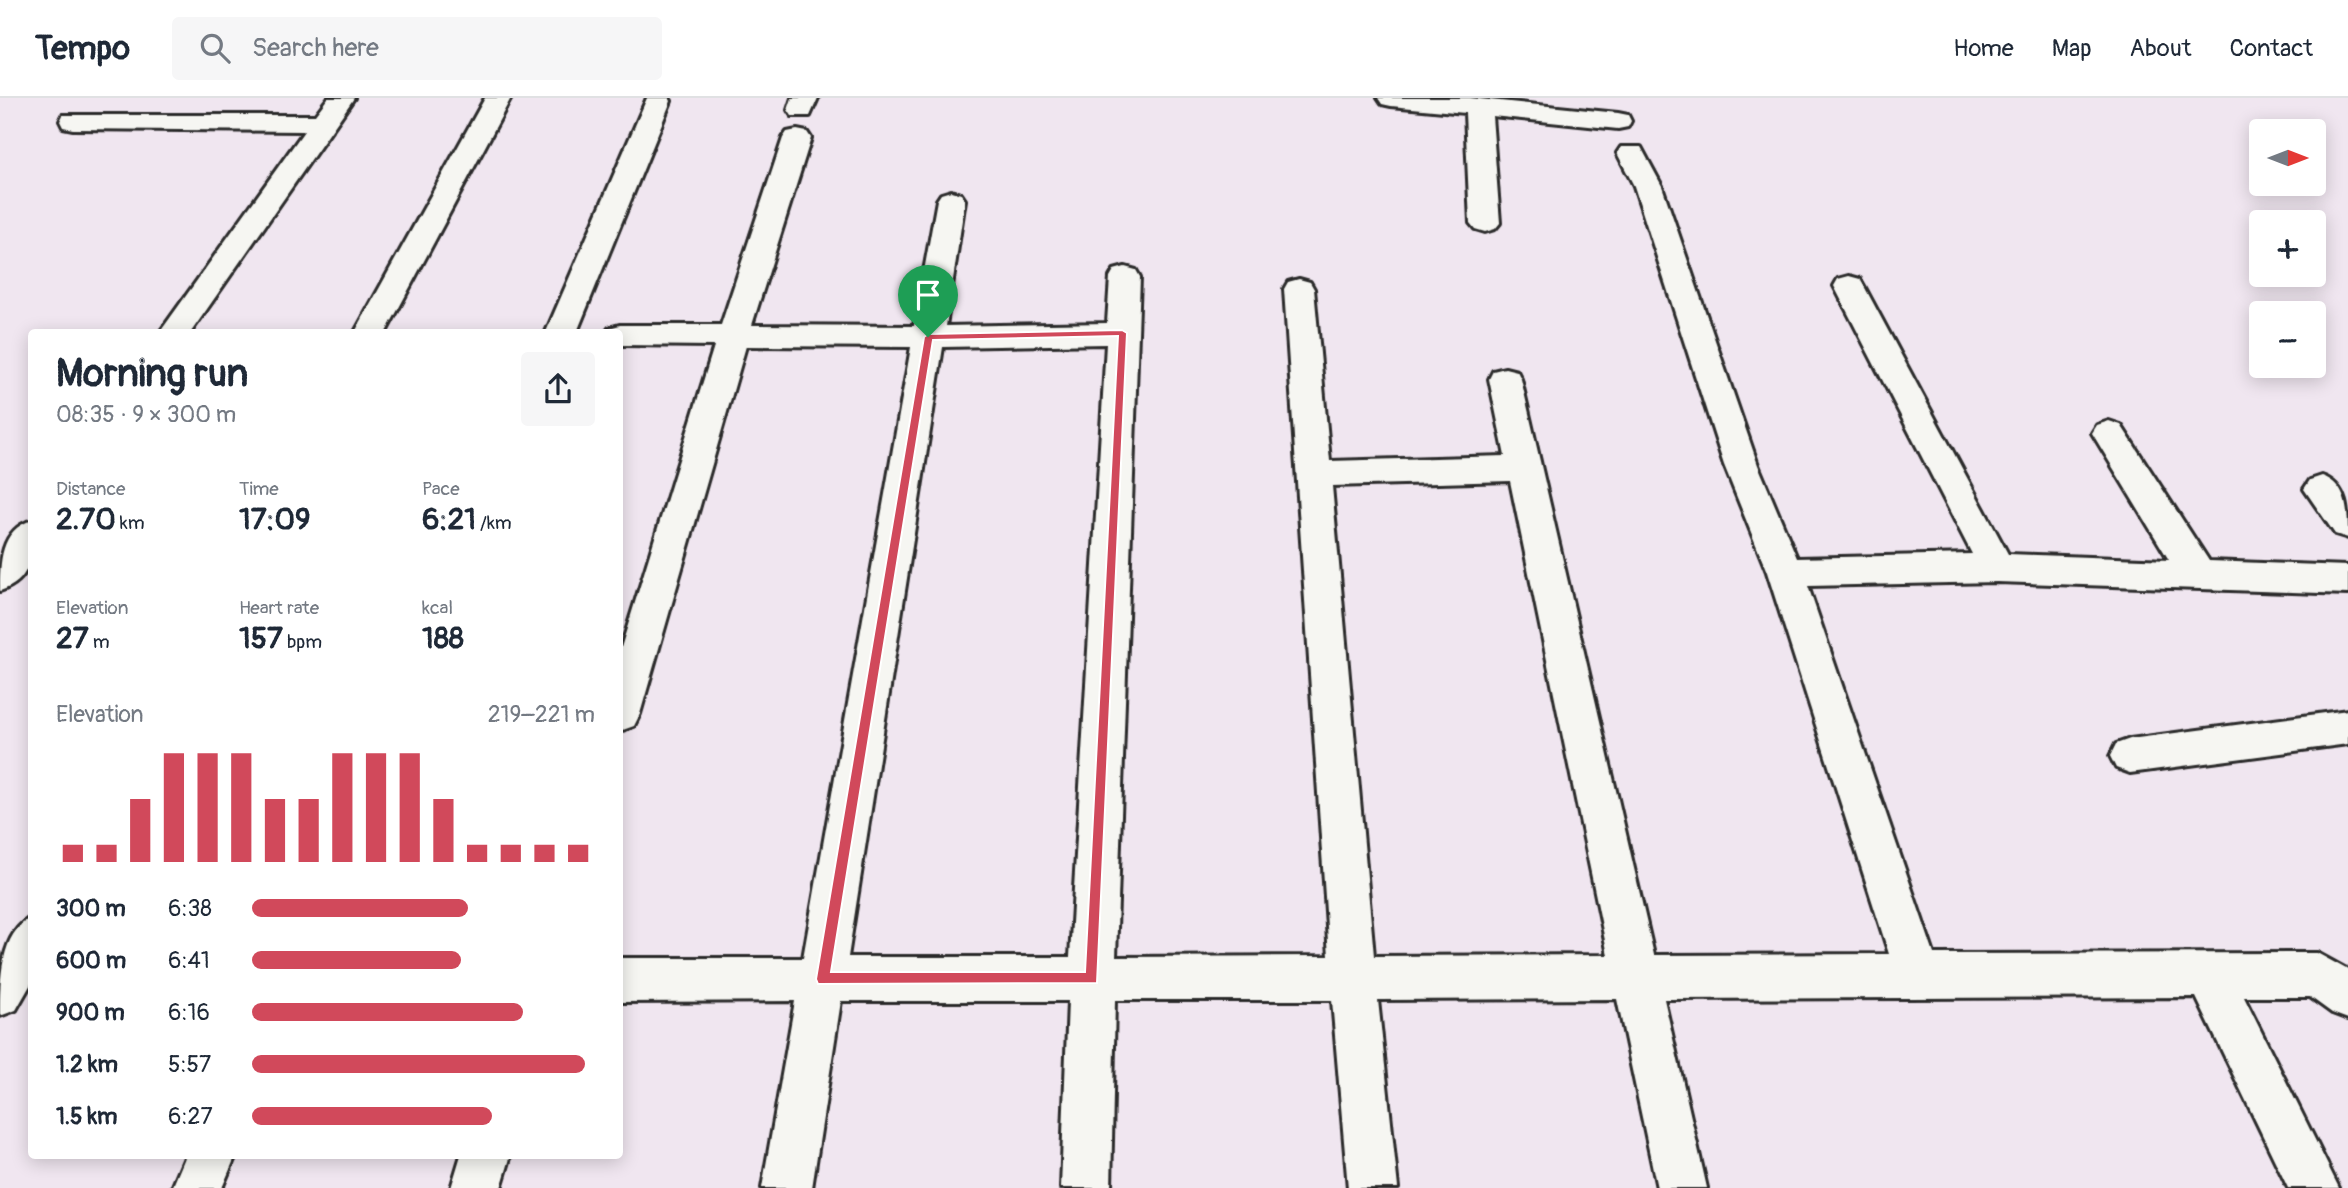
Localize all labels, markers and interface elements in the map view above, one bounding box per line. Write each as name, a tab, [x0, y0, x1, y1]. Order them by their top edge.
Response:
search box	[172, 17, 662, 80]
text: Tempo	[35, 28, 130, 69]
icon: search	[196, 29, 234, 67]
text: Search here	[252, 32, 379, 64]
text: Home	[1953, 34, 2014, 63]
text: Map	[2052, 34, 2092, 63]
text: About	[2130, 34, 2192, 63]
text: Contact	[2230, 34, 2313, 63]
north arrow	[2249, 119, 2326, 196]
map controls	[2249, 119, 2326, 378]
button: +	[2249, 210, 2326, 287]
pin	[898, 265, 958, 337]
icon: arrive	[909, 276, 947, 314]
button: −	[2249, 301, 2326, 378]
text: Morning run	[56, 350, 248, 398]
button: share	[521, 352, 595, 426]
text: 08:35 · 9 × 300 m	[56, 400, 236, 429]
text: Distance	[56, 477, 125, 501]
text: Time	[239, 477, 279, 501]
text: Pace	[422, 477, 460, 501]
text: 2.70	[56, 501, 116, 538]
text: 17:09	[239, 501, 311, 538]
text: 6:21	[422, 501, 476, 538]
text: km	[116, 511, 145, 535]
text: /km	[476, 511, 512, 535]
text: Elevation	[56, 596, 128, 620]
text: Heart rate	[239, 596, 319, 620]
text: kcal	[422, 596, 453, 620]
text: 27	[56, 620, 89, 657]
text: 157	[239, 620, 283, 657]
text: 188	[422, 620, 464, 657]
text: m	[89, 630, 110, 654]
text: bpm	[283, 630, 322, 654]
text: Elevation	[56, 700, 144, 729]
text: 219–221 m	[488, 700, 595, 729]
text: 300 m	[56, 894, 126, 923]
text: 6:38	[168, 894, 212, 923]
text: 600 m	[56, 946, 126, 975]
text: 6:41	[168, 946, 210, 975]
text: 900 m	[56, 998, 125, 1027]
text: 6:16	[168, 998, 210, 1027]
text: 1.2 km	[56, 1050, 118, 1079]
text: 5:57	[168, 1050, 211, 1079]
text: 1.5 km	[56, 1102, 118, 1131]
text: 6:27	[168, 1102, 213, 1131]

